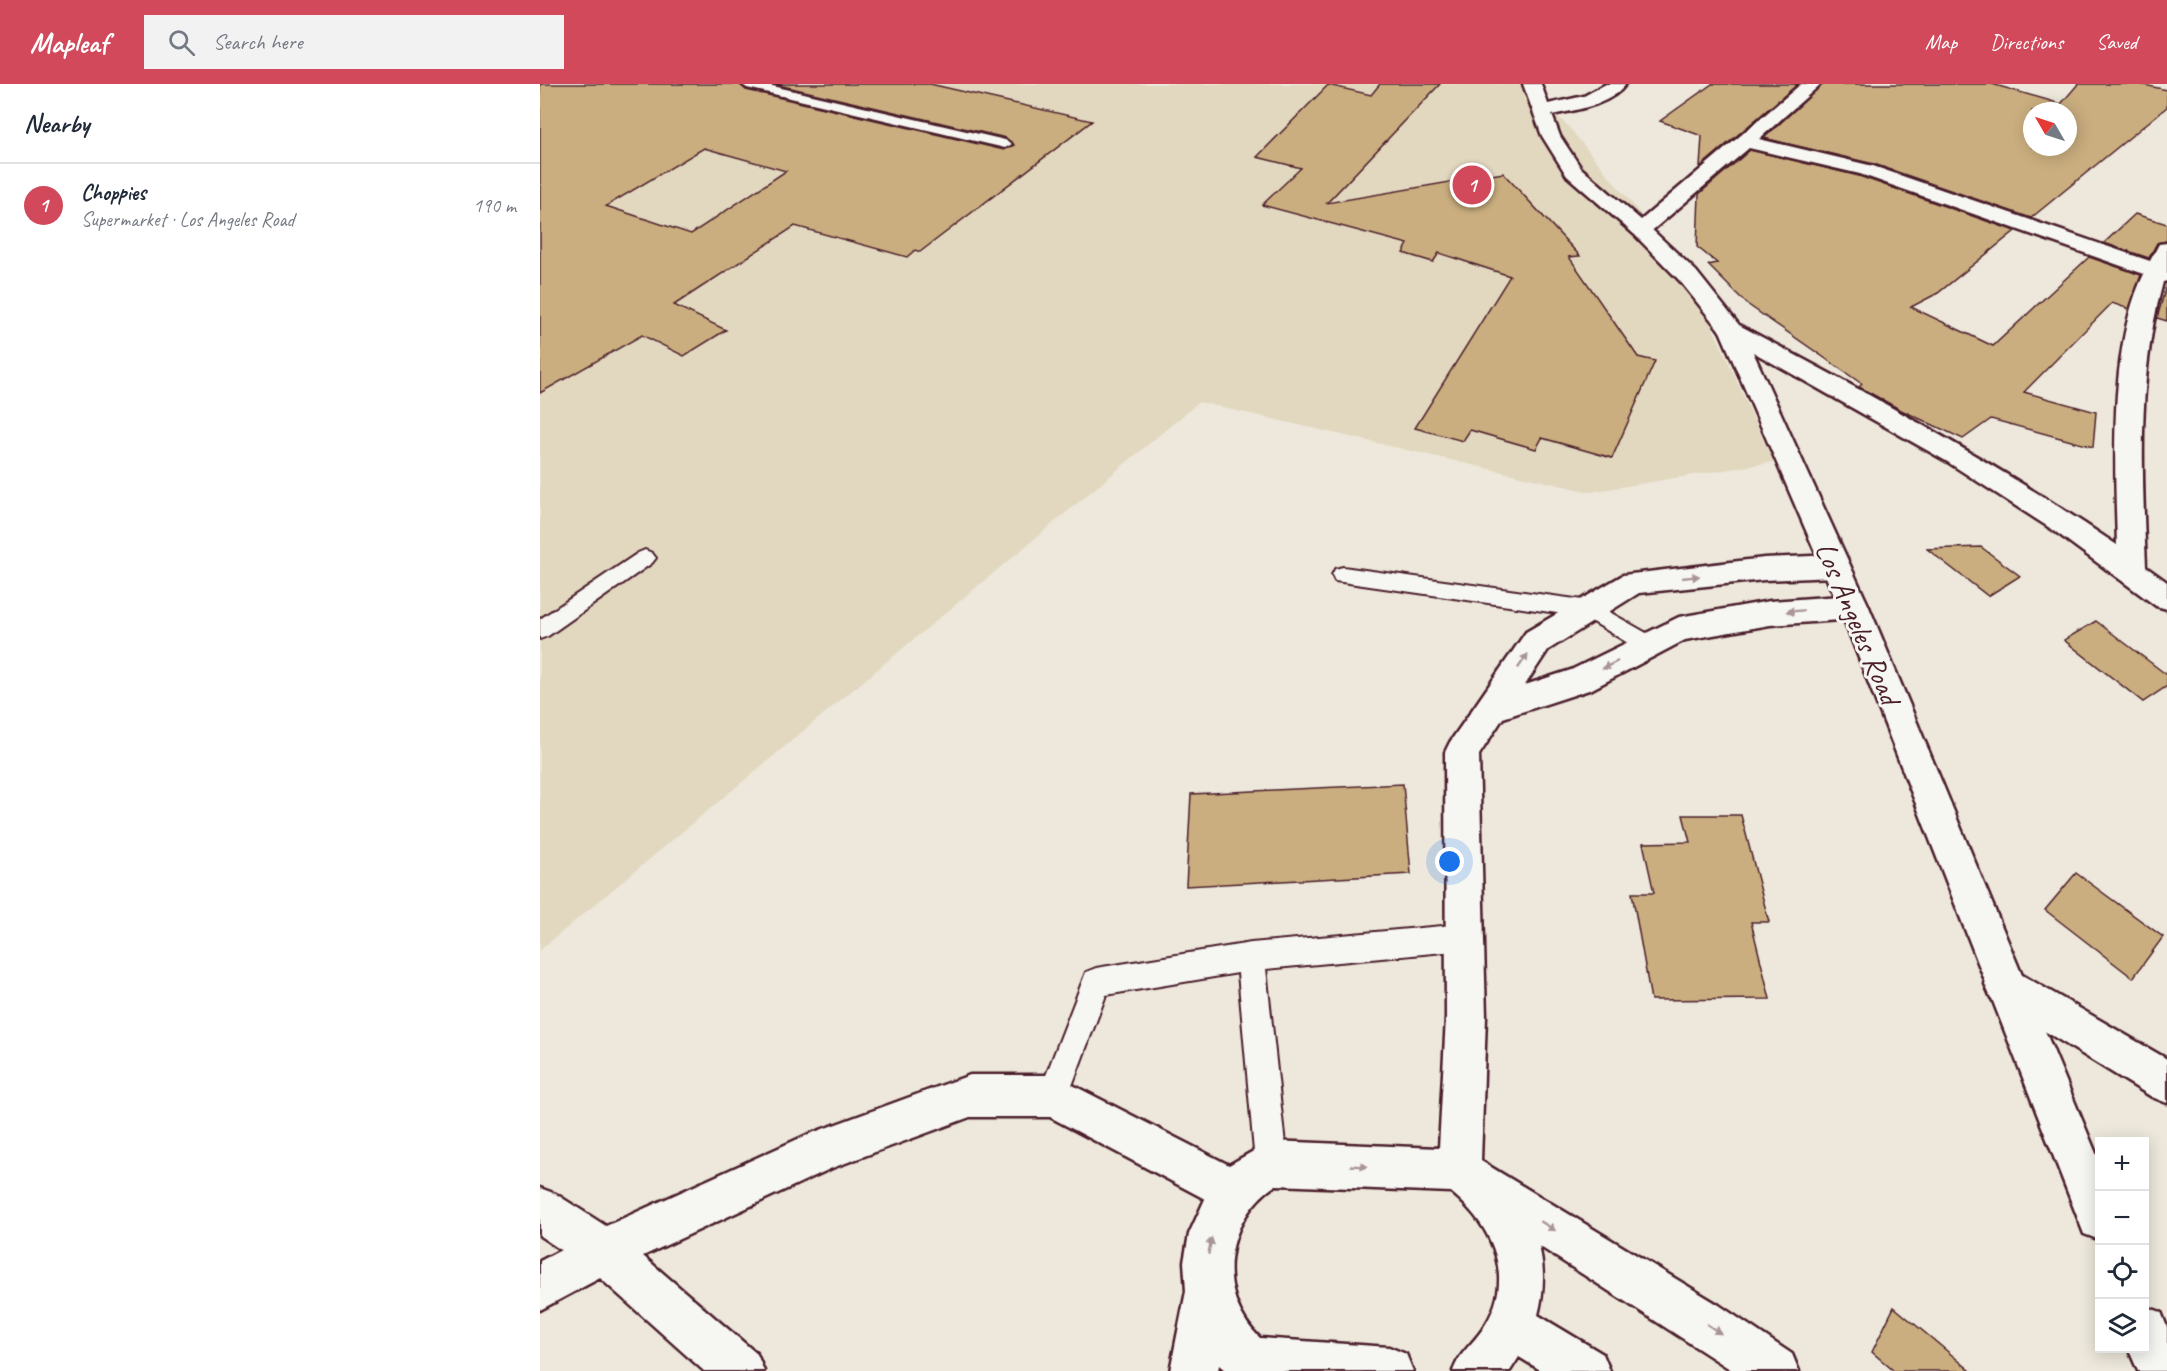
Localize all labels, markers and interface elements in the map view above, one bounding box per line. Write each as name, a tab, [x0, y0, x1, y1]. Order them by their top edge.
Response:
search box	[144, 15, 564, 69]
text: Mapleaf	[30, 25, 108, 60]
icon: search	[165, 26, 198, 59]
text: Search here	[213, 28, 303, 56]
text: Map	[1925, 29, 1957, 55]
text: Directions	[1990, 29, 2063, 55]
text: Saved	[2096, 29, 2137, 55]
north arrow	[2023, 102, 2077, 156]
text: Nearby	[24, 107, 89, 140]
pin: 1	[1452, 162, 1492, 208]
text: Choppies	[81, 179, 146, 207]
text: 1	[39, 193, 48, 218]
text: 190 m	[473, 193, 516, 218]
text: Supermarket · Los Angeles Road	[81, 207, 294, 232]
street label: Los Angeles Road	[1807, 536, 1911, 714]
one-way arrow	[1682, 572, 1701, 582]
one-way arrow	[1786, 607, 1805, 616]
one-way arrow	[1518, 652, 1529, 669]
one-way arrow	[1602, 660, 1619, 670]
your location	[1435, 847, 1464, 876]
map controls	[2095, 1137, 2149, 1353]
button: +	[2095, 1137, 2149, 1191]
one-way arrow	[1350, 1162, 1369, 1171]
button: −	[2095, 1191, 2149, 1245]
one-way arrow	[1540, 1221, 1556, 1232]
one-way arrow	[1206, 1236, 1215, 1255]
button: locate	[2095, 1245, 2149, 1299]
button: layers	[2095, 1299, 2149, 1353]
one-way arrow	[1705, 1323, 1721, 1335]

